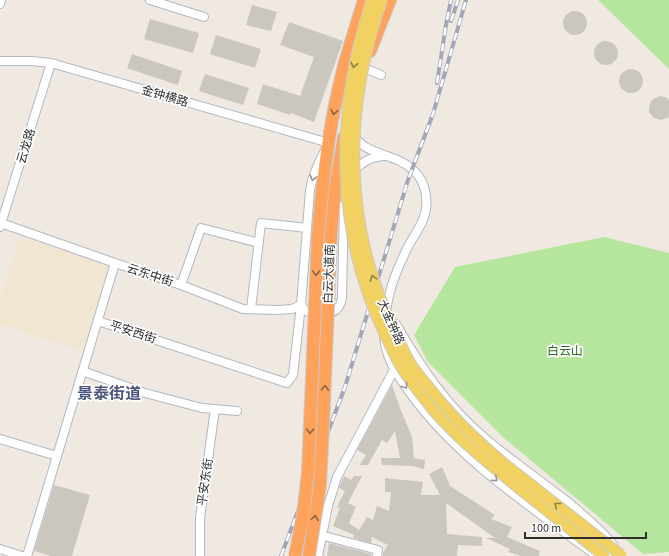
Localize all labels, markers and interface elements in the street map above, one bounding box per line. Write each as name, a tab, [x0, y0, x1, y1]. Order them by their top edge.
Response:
one-way arrow	[351, 61, 359, 68]
street label: 金钟横路	[139, 82, 190, 111]
one-way arrow	[331, 109, 339, 115]
street label: 云龙路	[13, 126, 40, 166]
one-way arrow	[309, 175, 318, 182]
street label: 白云大道南	[320, 244, 339, 304]
street label: 云东中街	[124, 260, 175, 291]
one-way arrow	[312, 270, 320, 276]
one-way arrow	[369, 275, 378, 282]
street label: 大金钟路	[373, 297, 408, 348]
street label: 平安西街	[107, 317, 158, 348]
park label: 白云山	[547, 343, 583, 360]
one-way arrow	[400, 382, 407, 389]
district label: 景泰街道	[77, 383, 141, 405]
one-way arrow	[320, 385, 329, 391]
one-way arrow	[306, 428, 314, 434]
street label: 平安东街	[194, 457, 217, 507]
one-way arrow	[491, 475, 498, 482]
one-way arrow	[554, 502, 561, 510]
one-way arrow	[310, 514, 319, 521]
scale bar	[525, 514, 646, 540]
text: 100 m	[531, 520, 561, 537]

